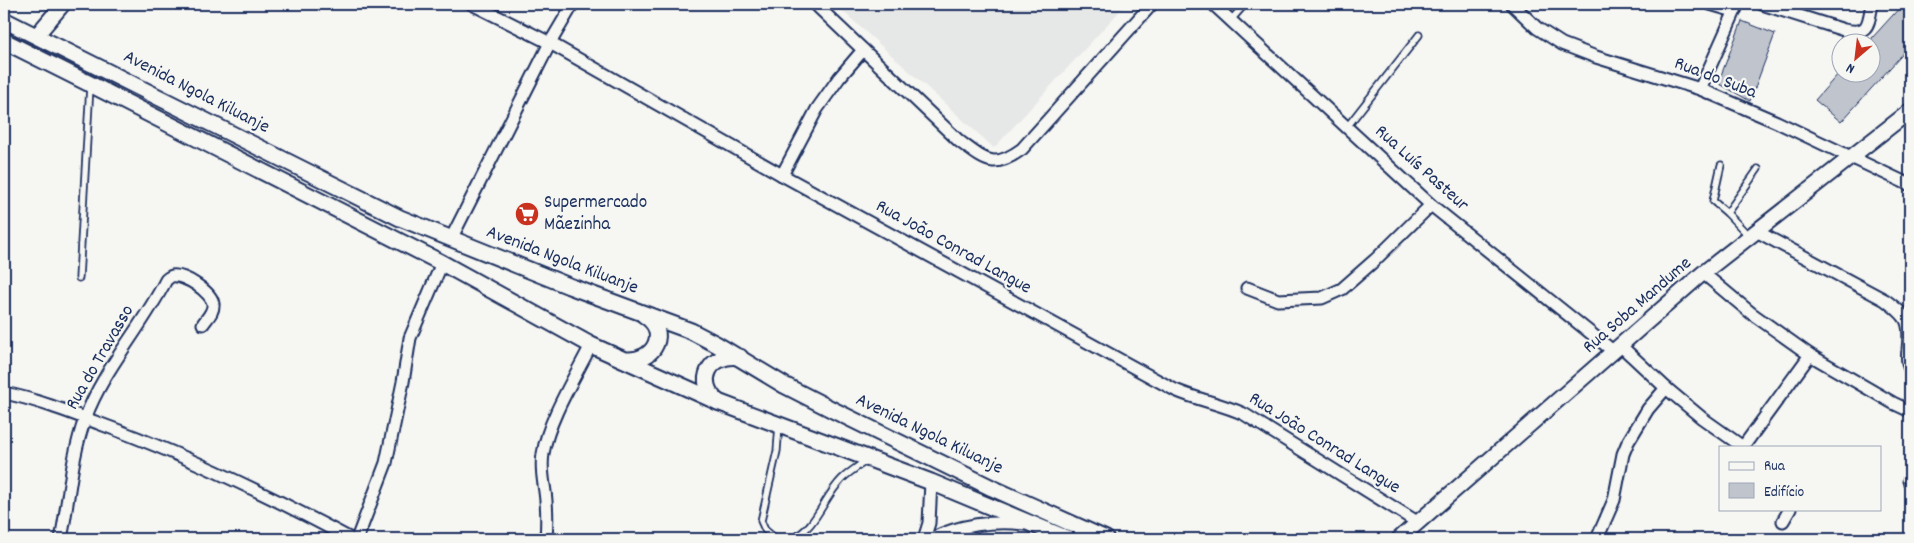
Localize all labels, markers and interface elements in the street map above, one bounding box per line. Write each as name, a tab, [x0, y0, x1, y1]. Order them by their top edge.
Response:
north arrow	[1832, 32, 1882, 82]
street label: Avenida Ngola Kiluanje	[118, 44, 274, 142]
street label: Rua do Suba	[1670, 51, 1761, 107]
text: N	[1843, 57, 1859, 78]
street label: Rua Luís Pasteur	[1368, 119, 1474, 219]
place label: Supermercado Mãezinha	[544, 190, 647, 239]
street label: Rua João Conrad Langue	[870, 194, 1036, 302]
supermarket icon: Supermercado Mãezinha	[514, 201, 540, 227]
street label: Avenida Ngola Kiluanje	[482, 220, 642, 302]
street label: Rua Soba Mandume	[1578, 251, 1698, 361]
street label: Rua do Travasso	[60, 300, 142, 416]
street label: Rua João Conrad Langue	[1243, 386, 1405, 502]
street label: Avenida Ngola Kiluanje	[851, 388, 1007, 482]
legend	[1719, 446, 1882, 510]
text: Rua	[1764, 456, 1786, 478]
text: Edifício	[1764, 482, 1804, 504]

